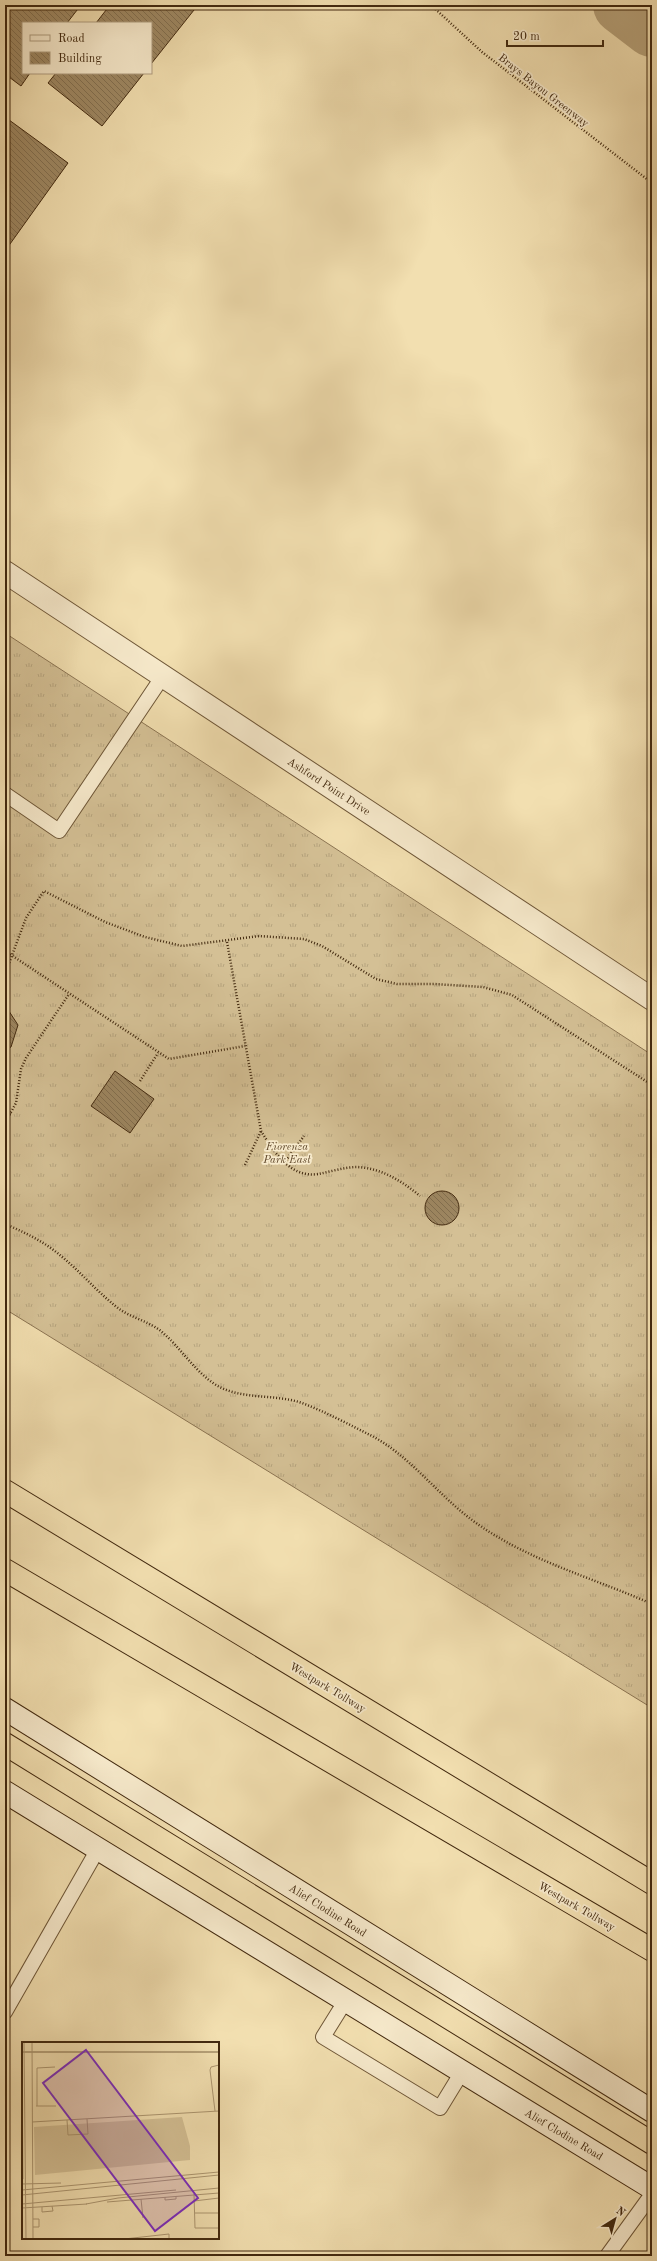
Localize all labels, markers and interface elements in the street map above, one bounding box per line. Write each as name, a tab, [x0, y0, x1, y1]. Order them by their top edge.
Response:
legend	[22, 22, 152, 74]
scale bar	[507, 22, 603, 48]
text: 20 m	[513, 31, 540, 43]
text: Road	[58, 33, 85, 45]
text: Building	[58, 53, 102, 65]
street label: Brays Bayou Greenway	[496, 53, 590, 130]
street label: Ashford Point Drive	[285, 756, 372, 818]
park label: Fiorenza Park East	[262, 1142, 311, 1166]
street label: Westpark Tollway	[287, 1661, 367, 1715]
street label: Westpark Tollway	[536, 1881, 617, 1934]
street label: Alief Clodine Road	[286, 1883, 368, 1940]
inset map	[22, 2042, 219, 2239]
street label: Alief Clodine Road	[522, 2108, 605, 2163]
north arrow	[595, 2199, 635, 2239]
text: N	[613, 2205, 627, 2219]

